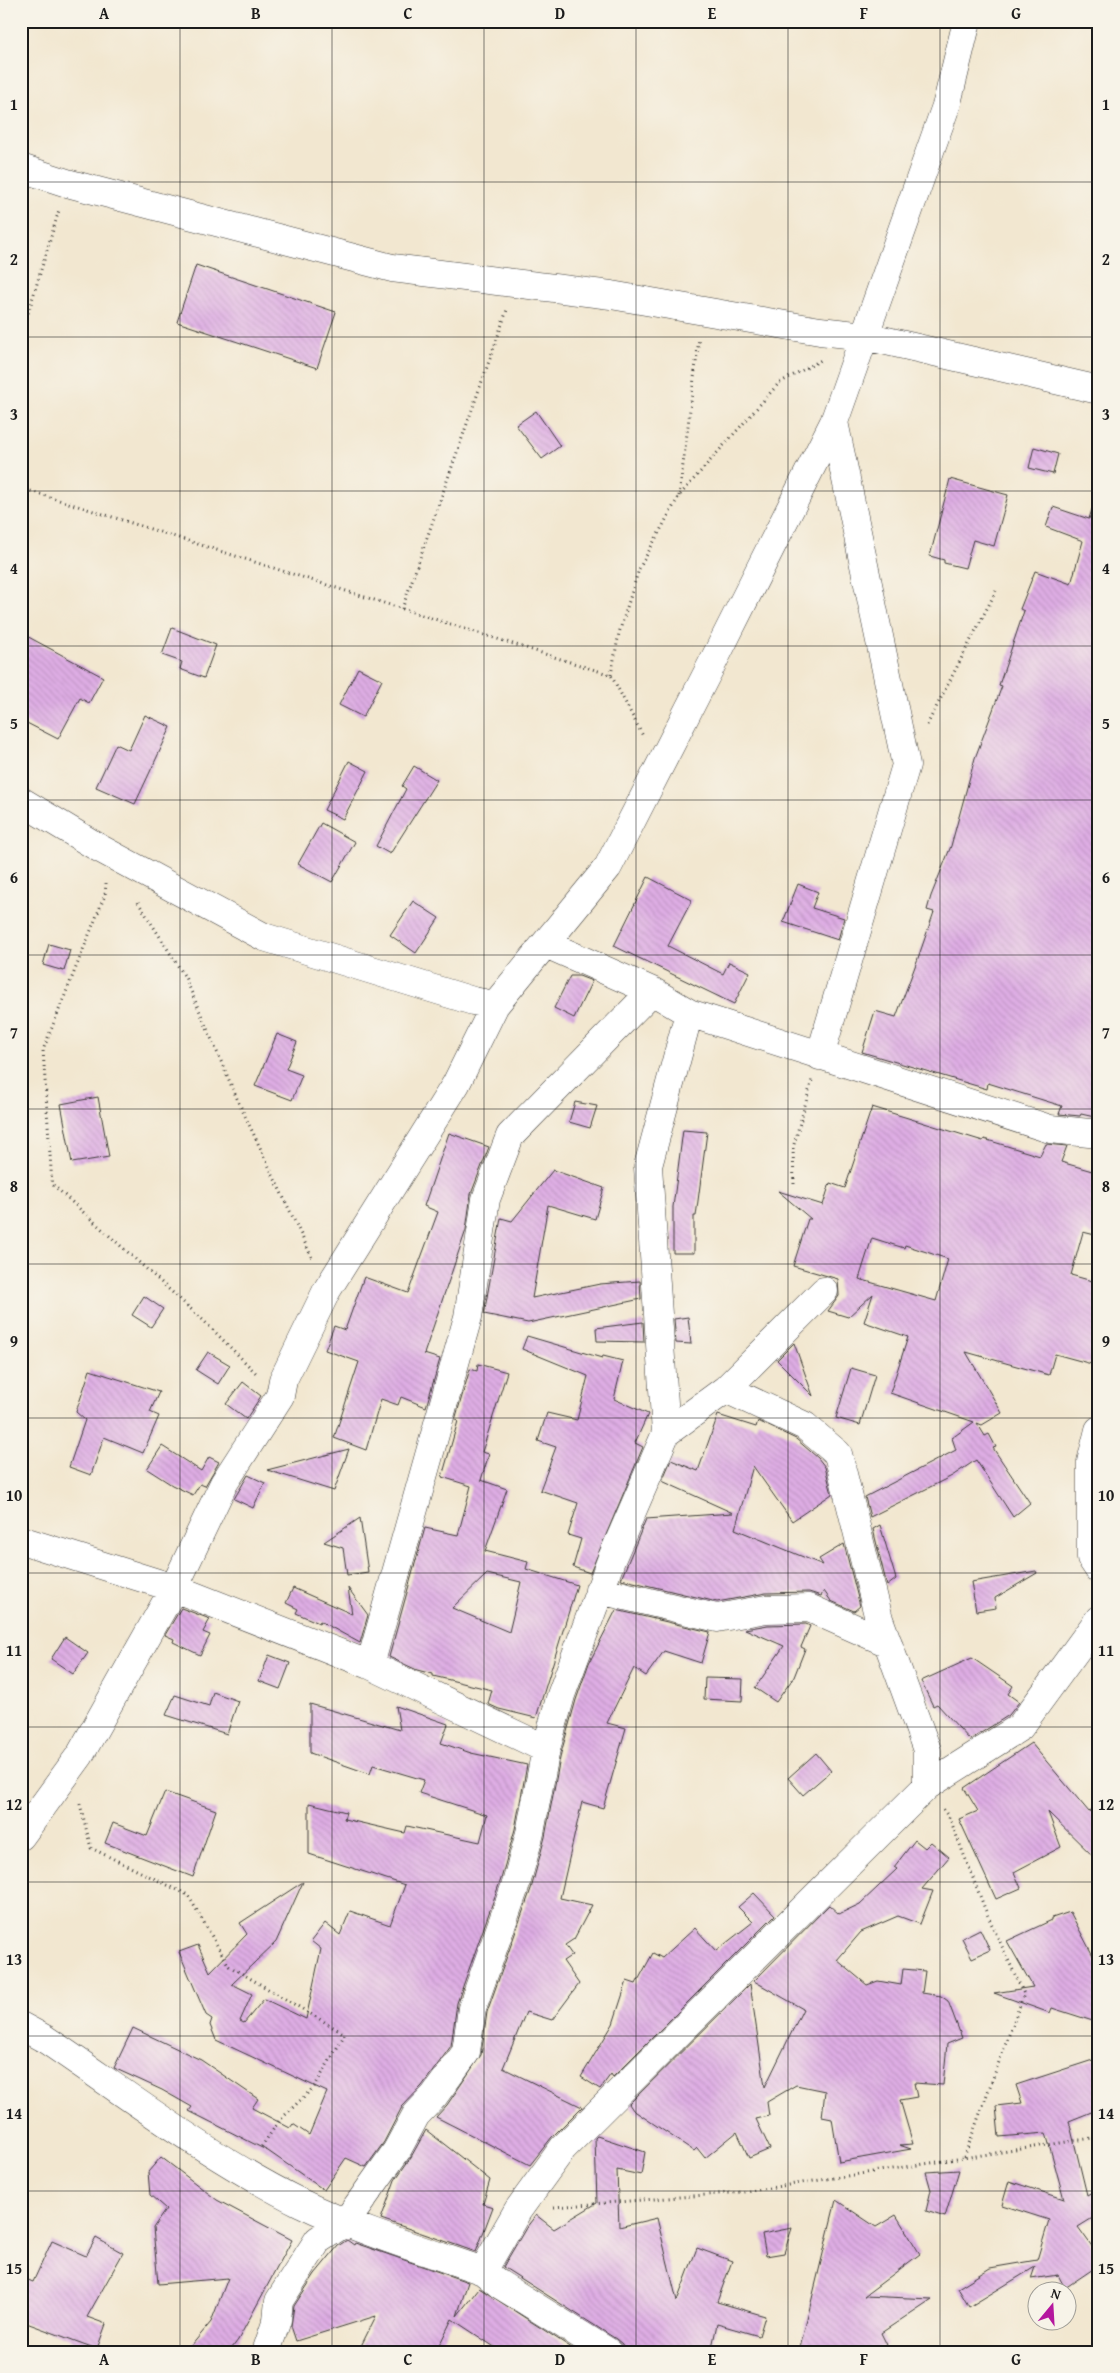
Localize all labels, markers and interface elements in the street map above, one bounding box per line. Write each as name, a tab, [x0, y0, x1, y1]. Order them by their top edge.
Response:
text: A	[99, 1, 110, 25]
text: B	[251, 1, 261, 25]
text: C	[403, 1, 413, 25]
text: D	[555, 1, 565, 25]
text: E	[708, 1, 717, 25]
text: F	[860, 1, 868, 25]
text: G	[1011, 1, 1021, 25]
text: 1	[10, 92, 18, 116]
text: 1	[1102, 92, 1110, 116]
text: 2	[10, 247, 18, 271]
text: 2	[1102, 247, 1110, 271]
text: 3	[10, 402, 18, 426]
text: 3	[1102, 402, 1110, 426]
text: 4	[10, 556, 18, 580]
text: 4	[1102, 556, 1110, 580]
text: 5	[10, 711, 18, 735]
text: 5	[1102, 711, 1110, 735]
text: 6	[10, 865, 18, 889]
text: 6	[1102, 865, 1110, 889]
text: 7	[10, 1020, 18, 1044]
text: 7	[1102, 1020, 1110, 1044]
text: 8	[10, 1174, 18, 1198]
text: 8	[1102, 1174, 1110, 1198]
text: 9	[10, 1329, 18, 1353]
text: 9	[1102, 1329, 1110, 1353]
text: 10	[6, 1483, 22, 1507]
text: 10	[1098, 1483, 1114, 1507]
text: 11	[6, 1638, 22, 1662]
text: 11	[1098, 1638, 1114, 1662]
text: 12	[6, 1792, 22, 1816]
text: 12	[1098, 1792, 1114, 1816]
text: 13	[6, 1947, 22, 1971]
text: 13	[1098, 1947, 1114, 1971]
text: 14	[6, 2101, 22, 2125]
text: 14	[1098, 2101, 1114, 2125]
text: 15	[6, 2256, 22, 2280]
text: 15	[1098, 2256, 1114, 2280]
north arrow	[1028, 2280, 1078, 2330]
text: N	[1048, 2283, 1064, 2305]
text: A	[99, 2347, 110, 2371]
text: B	[251, 2347, 261, 2371]
text: C	[403, 2347, 413, 2371]
text: D	[555, 2347, 565, 2371]
text: E	[708, 2347, 717, 2371]
text: F	[860, 2347, 868, 2371]
text: G	[1011, 2347, 1021, 2371]

